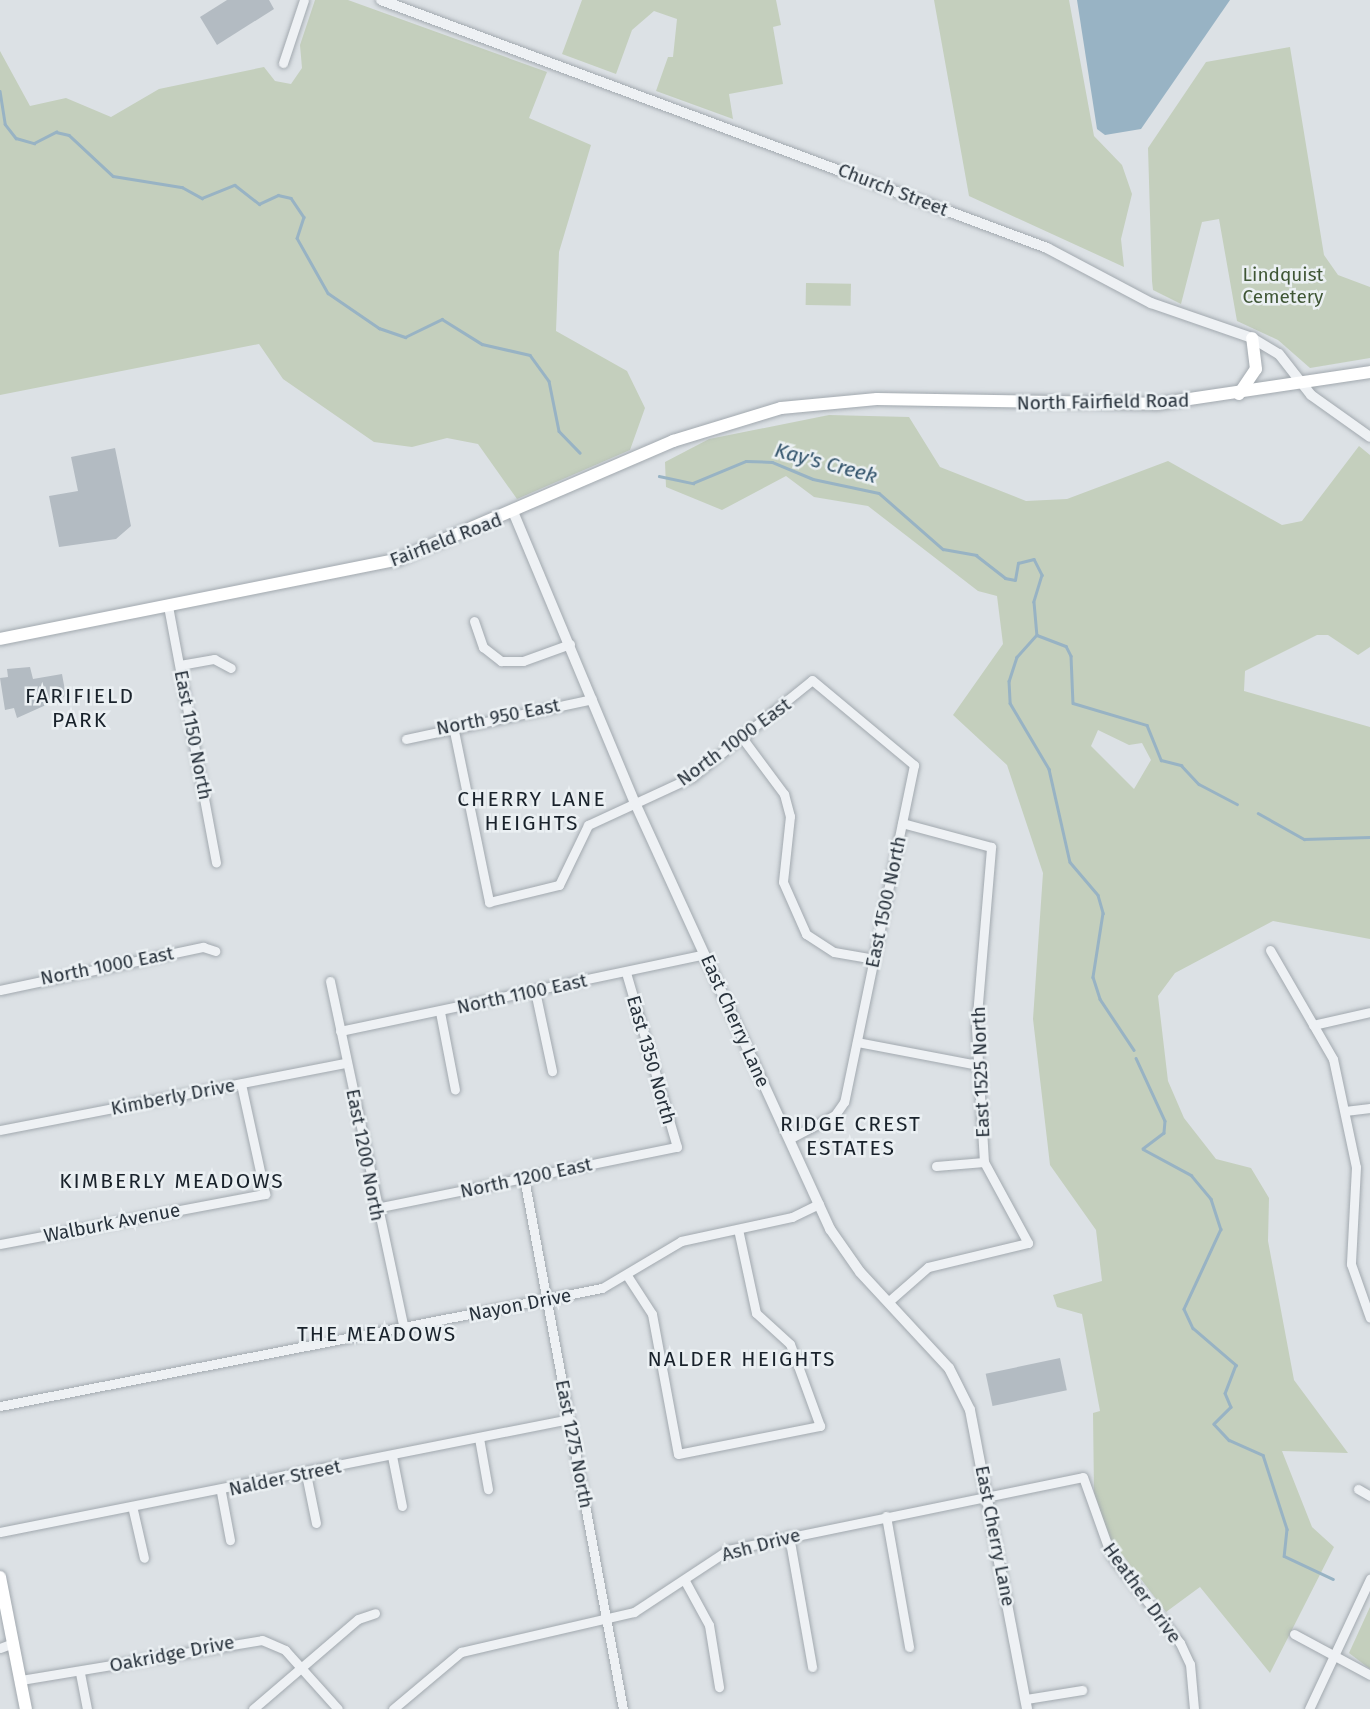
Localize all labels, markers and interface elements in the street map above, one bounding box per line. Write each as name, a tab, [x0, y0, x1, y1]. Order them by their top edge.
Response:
street label: Church Street	[835, 159, 951, 221]
park label: Lindquist Cemetery	[1243, 264, 1323, 308]
street label: North Fairfield Road	[1017, 389, 1189, 415]
water label: Kay's Creek	[772, 437, 880, 489]
street label: Fairfield Road	[387, 508, 505, 572]
street label: East 1150 North	[169, 668, 217, 802]
district label: FARIFIELD PARK	[26, 683, 134, 733]
street label: North 1000 East	[673, 693, 795, 791]
street label: North 950 East	[434, 694, 562, 740]
district label: CHERRY LANE HEIGHTS	[459, 786, 605, 836]
street label: East 1500 North	[861, 834, 911, 970]
street label: North 1000 East	[38, 942, 176, 990]
street label: East Cherry Lane	[696, 951, 774, 1091]
street label: North 1100 East	[455, 969, 589, 1019]
street label: East 1350 North	[622, 993, 680, 1127]
street label: East 1525 North	[967, 1006, 995, 1138]
street label: Kimberly Drive	[109, 1074, 237, 1120]
street label: East 1200 North	[341, 1087, 389, 1223]
district label: RIDGE CREST ESTATES	[781, 1111, 921, 1161]
street label: North 1200 East	[458, 1153, 594, 1203]
district label: KIMBERLY MEADOWS	[61, 1168, 283, 1194]
street label: Walburk Avenue	[42, 1199, 182, 1247]
street label: Nayon Drive	[467, 1284, 573, 1326]
district label: THE MEADOWS	[298, 1321, 456, 1347]
district label: NALDER HEIGHTS	[649, 1346, 835, 1372]
street label: East 1275 North	[550, 1378, 598, 1510]
street label: Nalder Street	[227, 1455, 343, 1501]
street label: East Cherry Lane	[970, 1464, 1020, 1608]
street label: Ash Drive	[719, 1524, 803, 1566]
street label: Heather Drive	[1098, 1538, 1186, 1648]
street label: Oakridge Drive	[108, 1631, 236, 1677]

